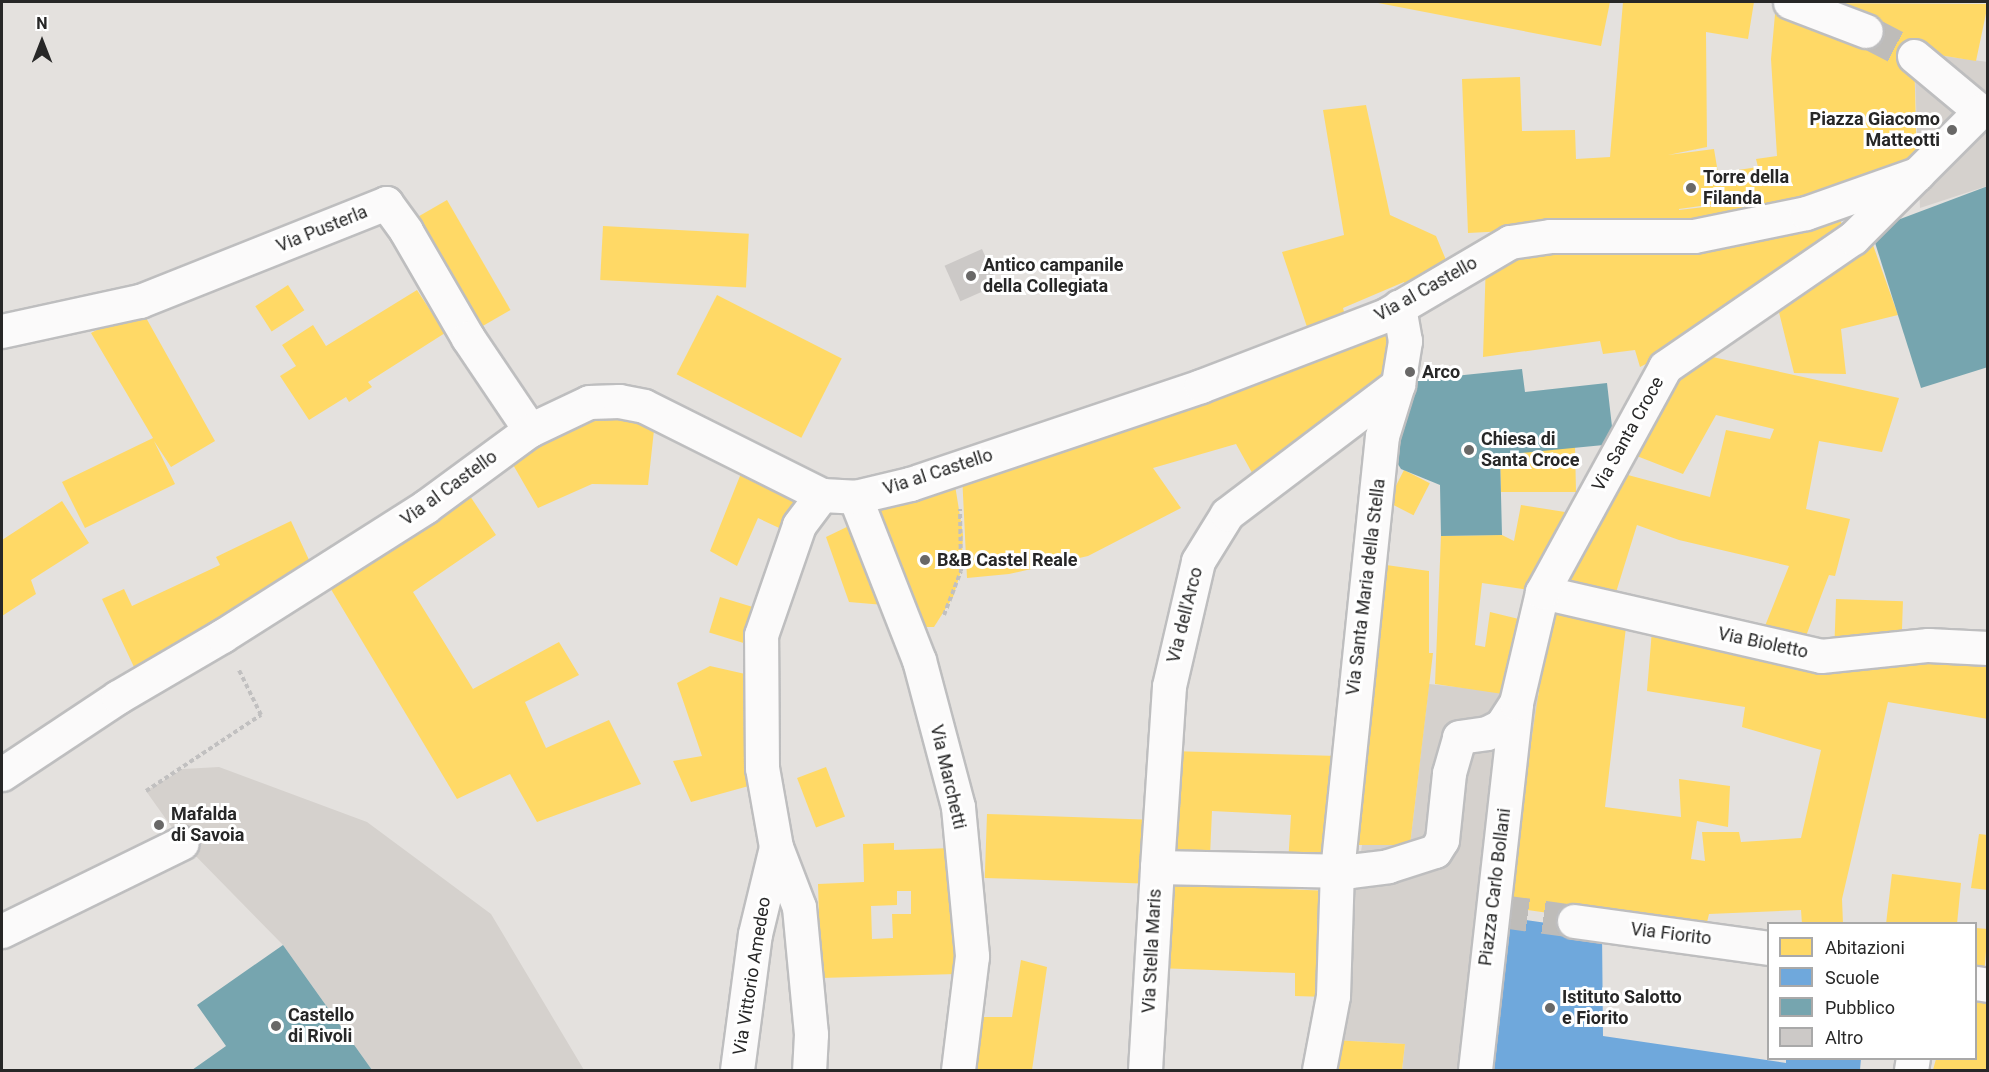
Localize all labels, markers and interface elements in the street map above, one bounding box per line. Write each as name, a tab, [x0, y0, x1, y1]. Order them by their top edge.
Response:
north arrow	[12, 12, 72, 72]
text: N	[36, 14, 48, 33]
place label: Piazza Giacomo Matteotti	[1810, 109, 1940, 152]
marker: Piazza Giacomo Matteotti	[1945, 123, 1959, 137]
place label: Torre della Filanda	[1703, 167, 1789, 210]
marker: Torre della Filanda	[1684, 181, 1698, 195]
street label: Via Pusterla	[273, 201, 371, 257]
street label: Via al Castello	[1371, 252, 1481, 326]
place label: Antico campanile della Collegiata	[983, 255, 1123, 298]
marker: Antico campanile della Collegiata	[964, 269, 978, 283]
place label: Arco	[1422, 361, 1460, 383]
marker: Arco	[1403, 365, 1417, 379]
street label: Via Santa Croce	[1588, 373, 1668, 495]
place label: Chiesa di Santa Croce	[1481, 429, 1579, 472]
marker: Chiesa di Santa Croce	[1462, 443, 1476, 457]
street label: Via al Castello	[880, 444, 996, 500]
street label: Via al Castello	[397, 446, 501, 530]
street label: Via Santa Maria della Stella	[1342, 477, 1390, 697]
place label: B&B Castel Reale	[937, 549, 1077, 571]
marker: B&B Castel Reale	[918, 553, 932, 567]
street label: Via dell'Arco	[1163, 565, 1207, 665]
street label: Via Bioletto	[1716, 623, 1810, 663]
street label: Via Marchetti	[925, 723, 971, 831]
place label: Mafalda di Savoia	[171, 804, 244, 846]
street label: Piazza Carlo Bollani	[1475, 807, 1515, 967]
marker: Mafalda di Savoia	[152, 818, 166, 832]
street label: Via Stella Maris	[1138, 888, 1166, 1014]
street label: Via Vittorio Amedeo	[729, 895, 775, 1057]
street label: Via Fiorito	[1629, 918, 1713, 950]
legend	[1767, 922, 1977, 1060]
text: Abitazioni	[1825, 937, 1905, 958]
text: Scuole	[1825, 967, 1879, 988]
place label: Istituto Salotto e Fiorito	[1562, 987, 1682, 1030]
text: Pubblico	[1825, 997, 1895, 1018]
marker: Istituto Salotto e Fiorito	[1543, 1001, 1557, 1015]
place label: Castello di Rivoli	[288, 1005, 354, 1048]
marker: Castello di Rivoli	[269, 1019, 283, 1033]
text: Altro	[1825, 1027, 1863, 1048]

